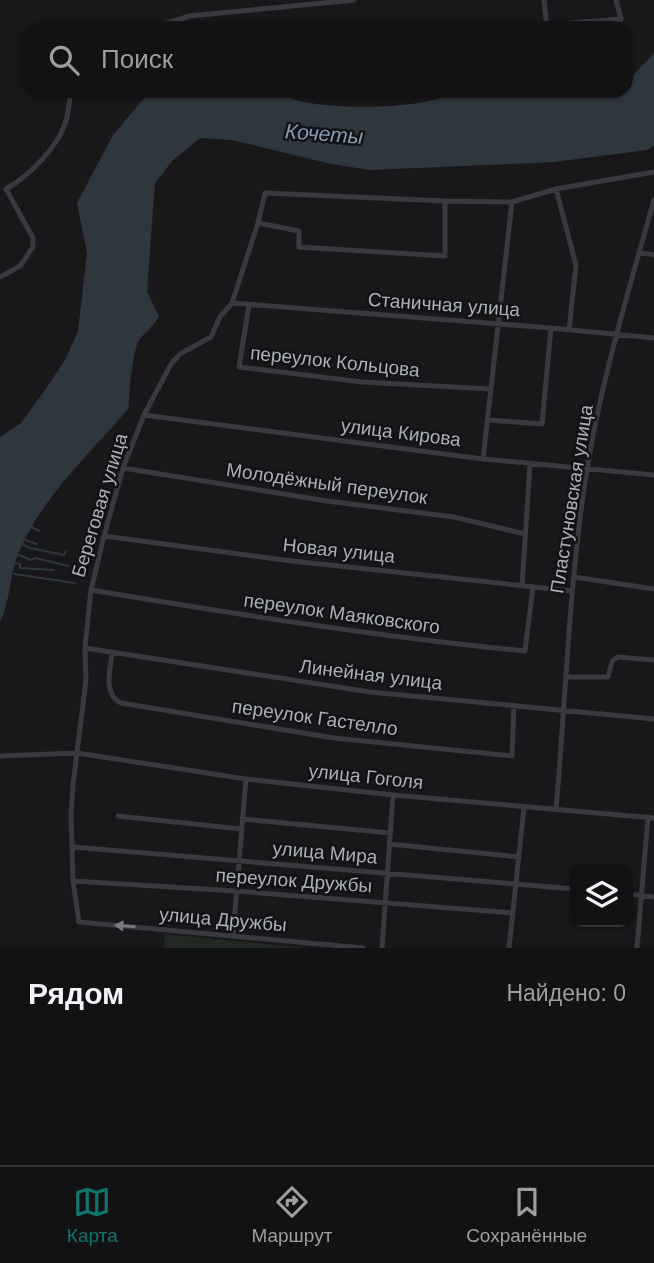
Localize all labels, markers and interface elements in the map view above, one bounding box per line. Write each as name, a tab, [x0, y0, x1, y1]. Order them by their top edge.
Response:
search box	[21, 21, 633, 98]
icon: search	[45, 41, 83, 79]
text: Поиск	[101, 44, 173, 74]
water label: Кочеты	[284, 119, 364, 148]
street label: Станичная улица	[367, 289, 521, 320]
street label: переулок Кольцова	[249, 342, 421, 381]
street label: Пластуновская улица	[546, 403, 597, 595]
street label: улица Кирова	[340, 415, 463, 450]
street label: Береговая улица	[68, 430, 131, 580]
street label: Молодёжный переулок	[225, 459, 430, 508]
street label: Новая улица	[282, 534, 396, 567]
street label: переулок Маяковского	[243, 589, 441, 638]
street label: Линейная улица	[298, 655, 444, 694]
street label: переулок Гастелло	[231, 695, 399, 740]
street label: улица Гоголя	[308, 760, 424, 793]
street label: улица Мира	[272, 837, 379, 868]
map controls	[570, 864, 633, 927]
button: layers	[570, 864, 633, 927]
street label: переулок Дружбы	[215, 865, 373, 896]
street label: улица Дружбы	[158, 903, 288, 936]
one-way arrow	[114, 920, 136, 931]
text: Рядом	[28, 977, 124, 1010]
text: Найдено: 0	[506, 980, 626, 1006]
tab: Карта	[67, 1183, 118, 1247]
tab: Маршрут	[251, 1183, 332, 1247]
tab: Сохранённые	[466, 1183, 587, 1247]

